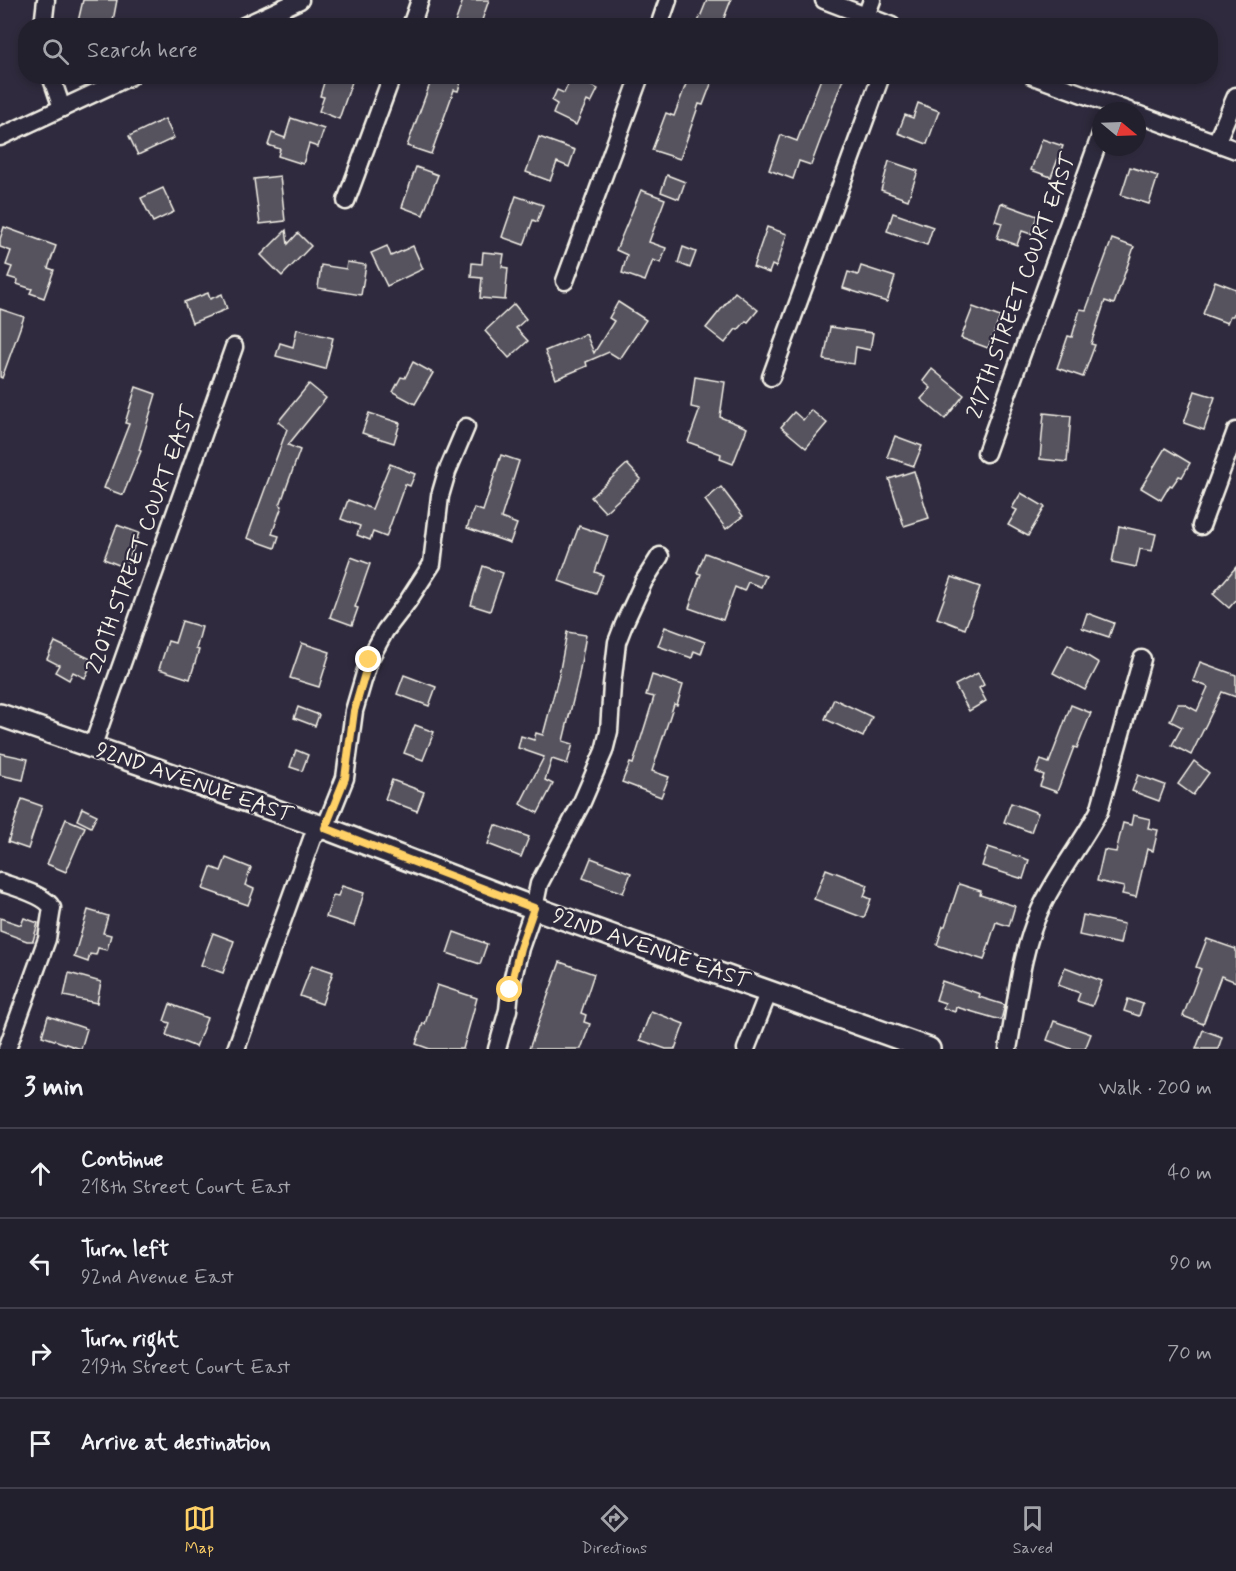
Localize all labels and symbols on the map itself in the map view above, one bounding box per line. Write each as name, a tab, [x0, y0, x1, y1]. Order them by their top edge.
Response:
north arrow	[1092, 102, 1146, 156]
street label: 217TH STREET COURT EAST	[961, 149, 1083, 422]
street label: 220TH STREET COURT EAST	[80, 401, 204, 678]
route end	[355, 646, 381, 672]
street label: 92ND AVENUE EAST	[92, 736, 297, 830]
street label: 92ND AVENUE EAST	[549, 902, 754, 996]
route start	[496, 976, 522, 1002]

